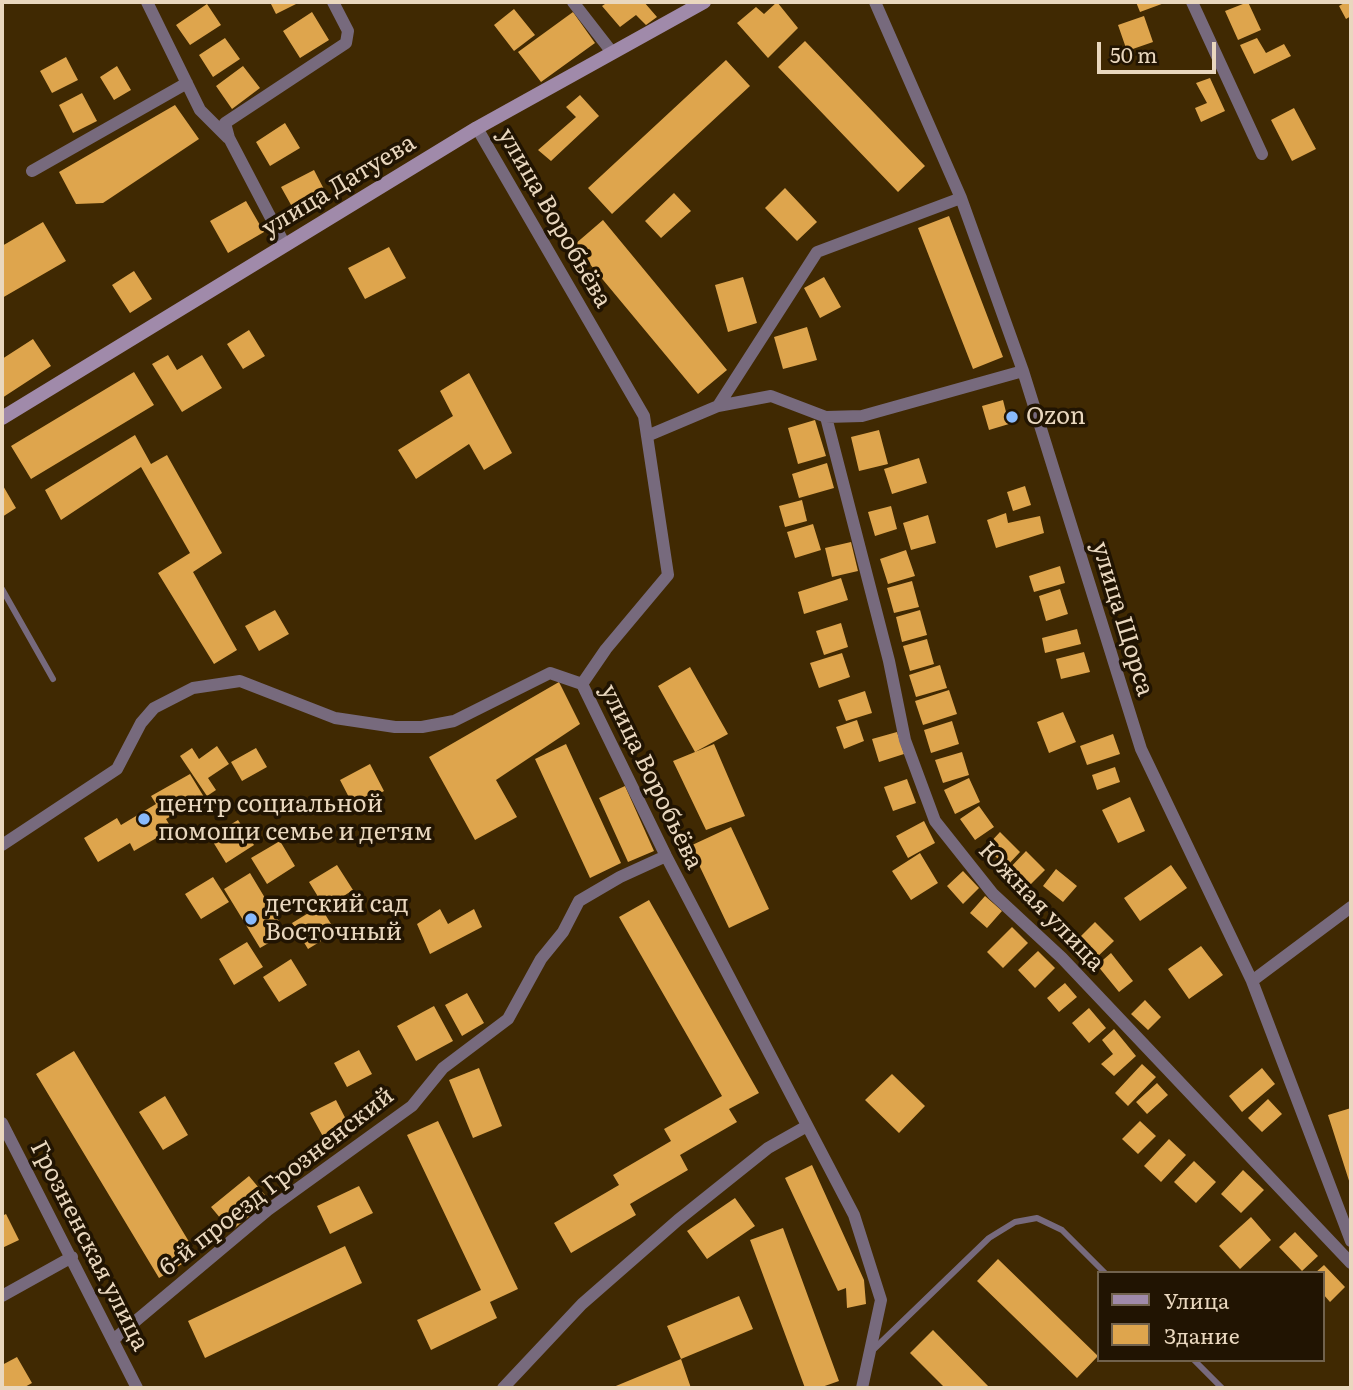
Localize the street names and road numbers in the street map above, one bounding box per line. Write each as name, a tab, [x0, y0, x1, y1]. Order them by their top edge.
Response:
street label: улица Воробьёва	[491, 123, 617, 313]
street label: улица Датуева	[257, 129, 421, 243]
street label: улица Щорса	[1085, 538, 1159, 700]
street label: улица Воробьёва	[594, 680, 708, 874]
street label: Южная улица	[972, 836, 1110, 978]
street label: 6-й проезд Грозненский	[154, 1081, 400, 1283]
street label: Грозненская улица	[24, 1136, 154, 1356]

